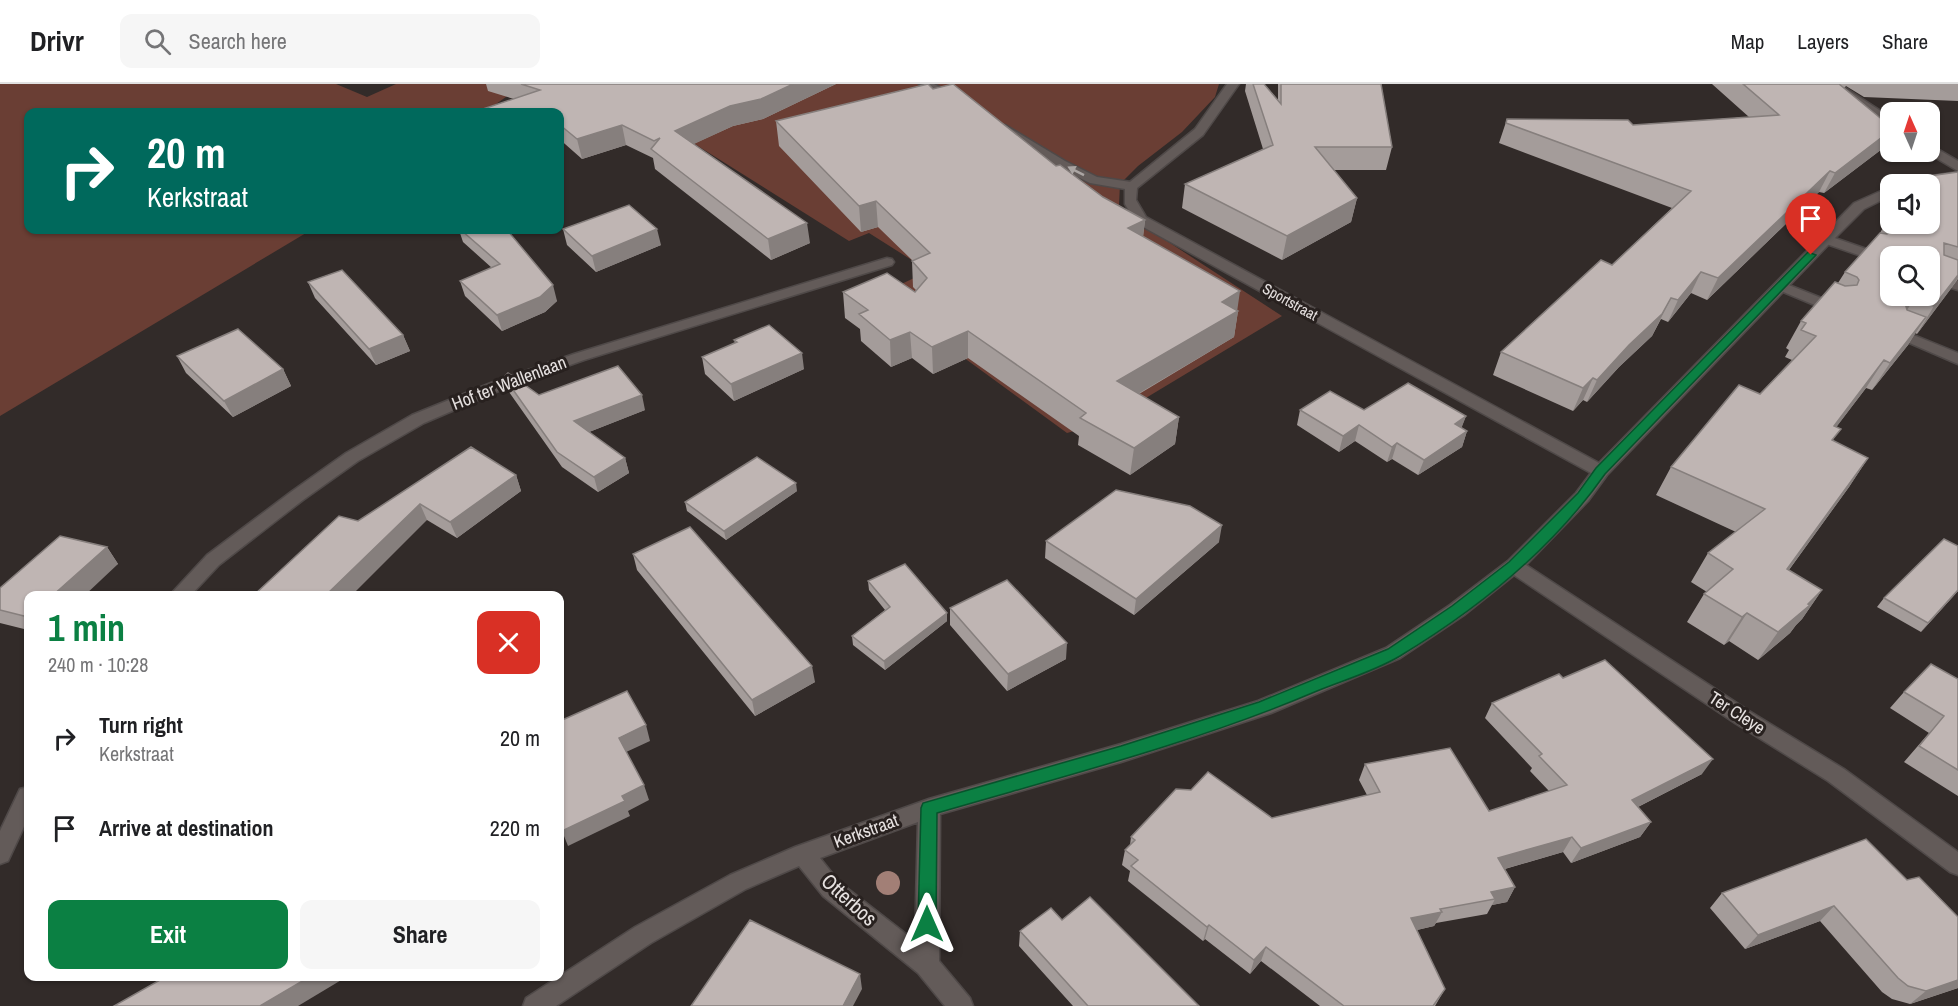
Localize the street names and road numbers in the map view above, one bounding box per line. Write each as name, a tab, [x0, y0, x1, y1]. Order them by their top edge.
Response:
street label: Sportstraat	[1259, 278, 1322, 326]
street label: Hof ter Wallenlaan	[448, 349, 570, 416]
street label: Ter Cleye	[1704, 685, 1770, 740]
street label: Kerkstraat	[830, 807, 902, 854]
street label: Otterbos	[815, 867, 884, 933]

